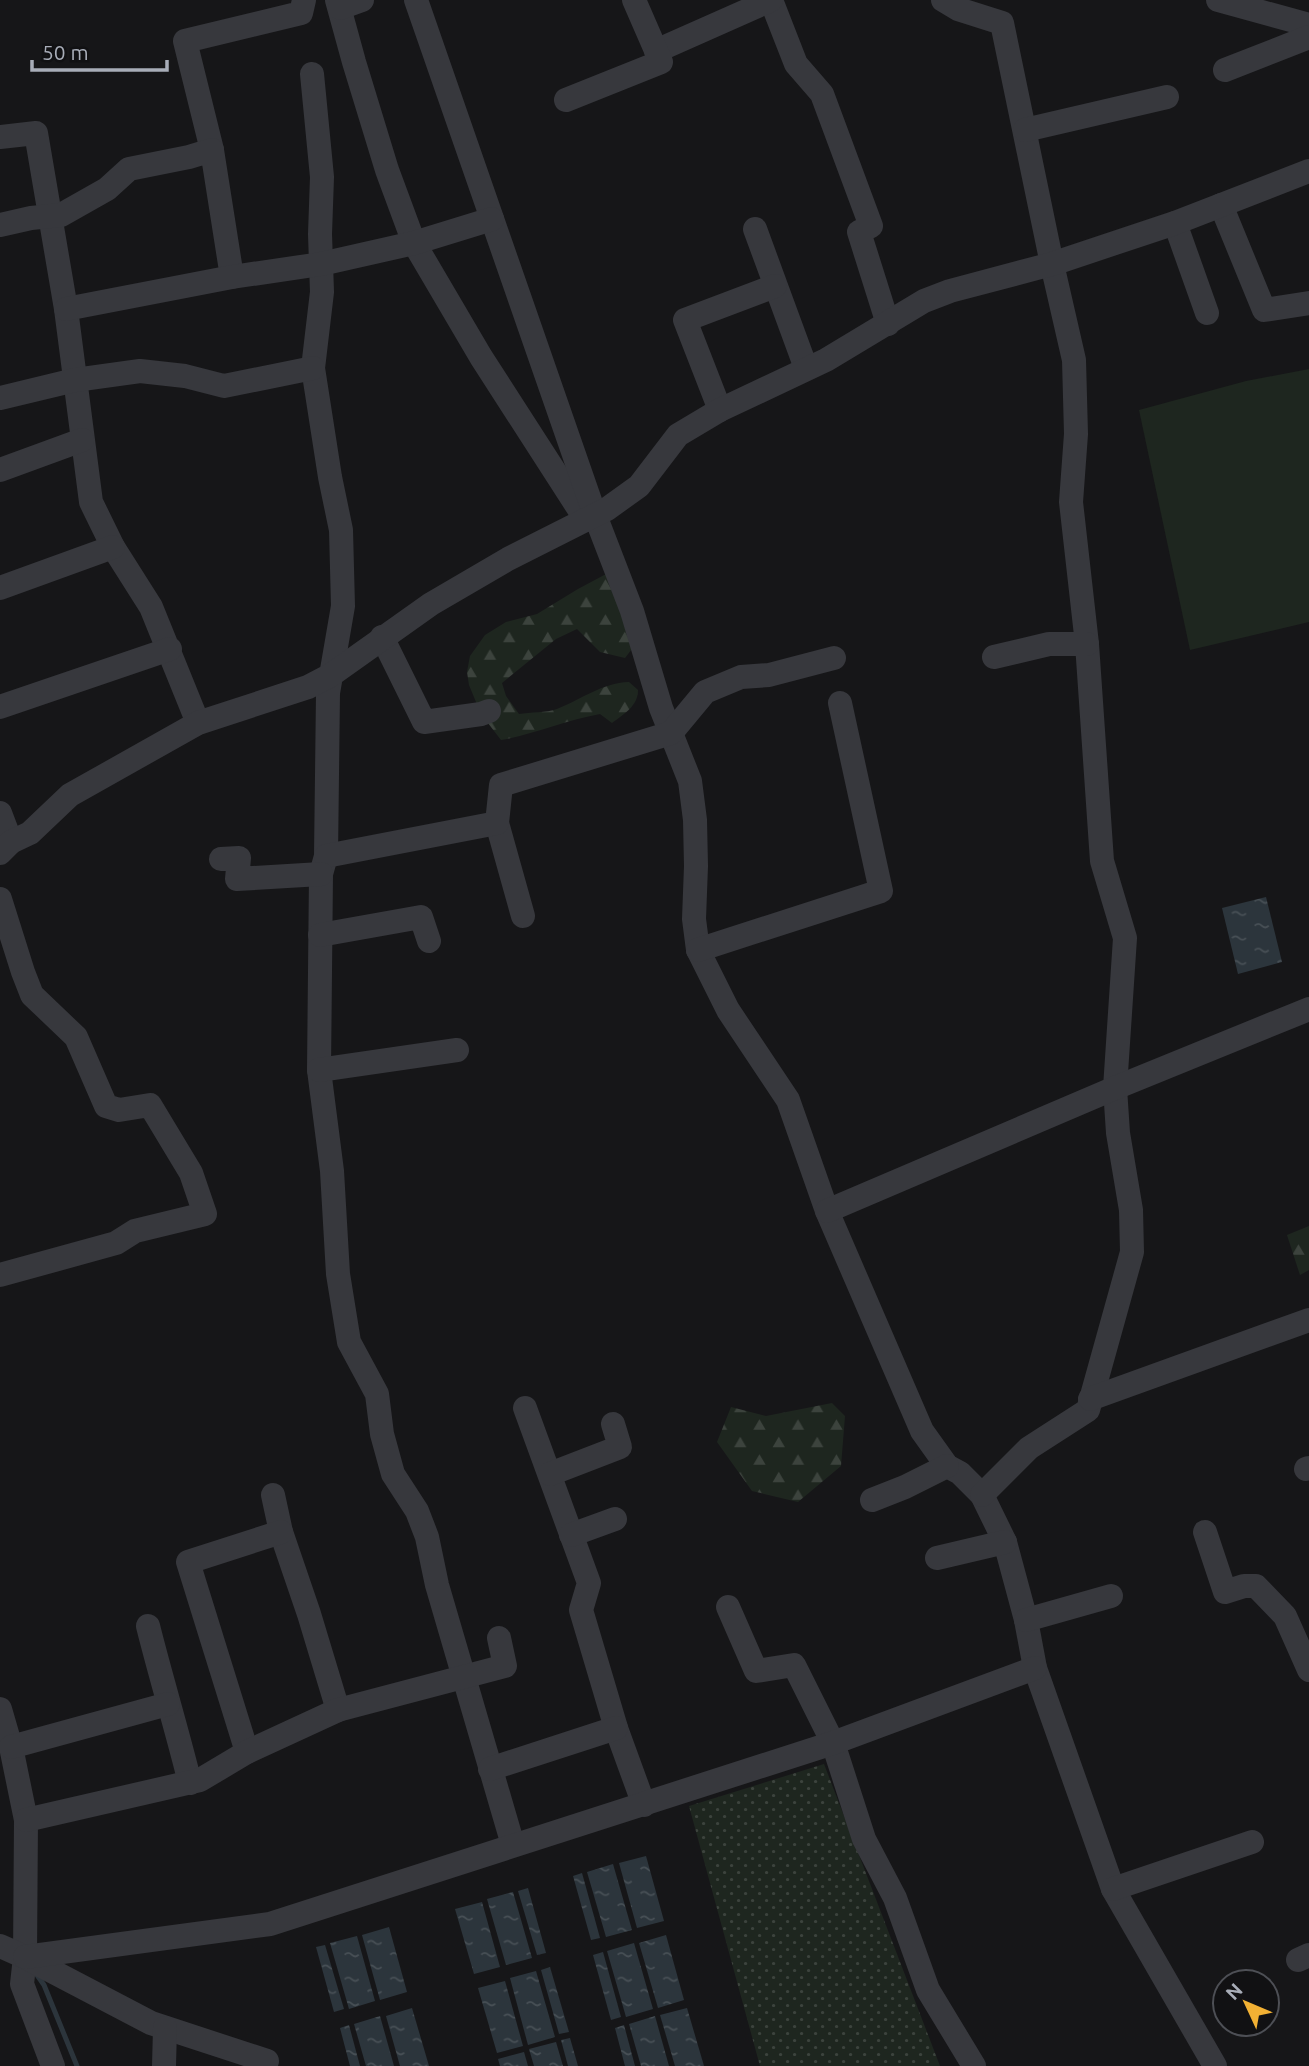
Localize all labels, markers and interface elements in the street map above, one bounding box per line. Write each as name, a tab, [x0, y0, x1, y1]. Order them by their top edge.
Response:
scale bar	[32, 28, 166, 72]
text: 50 m	[42, 40, 89, 64]
north arrow	[1211, 1968, 1281, 2038]
text: N	[1221, 1978, 1247, 2004]

